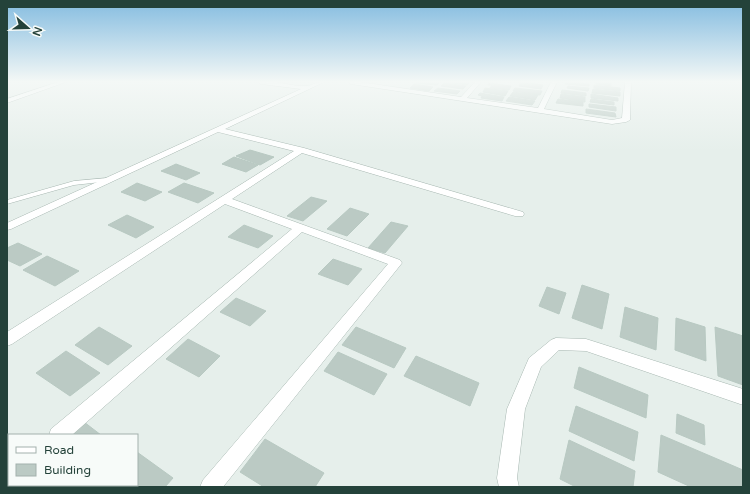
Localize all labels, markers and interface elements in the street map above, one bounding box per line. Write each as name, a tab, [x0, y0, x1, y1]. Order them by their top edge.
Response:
north arrow	[8, 8, 48, 48]
text: N	[29, 25, 45, 38]
legend	[8, 434, 138, 486]
text: Road	[44, 443, 74, 457]
text: Building	[44, 463, 91, 477]

